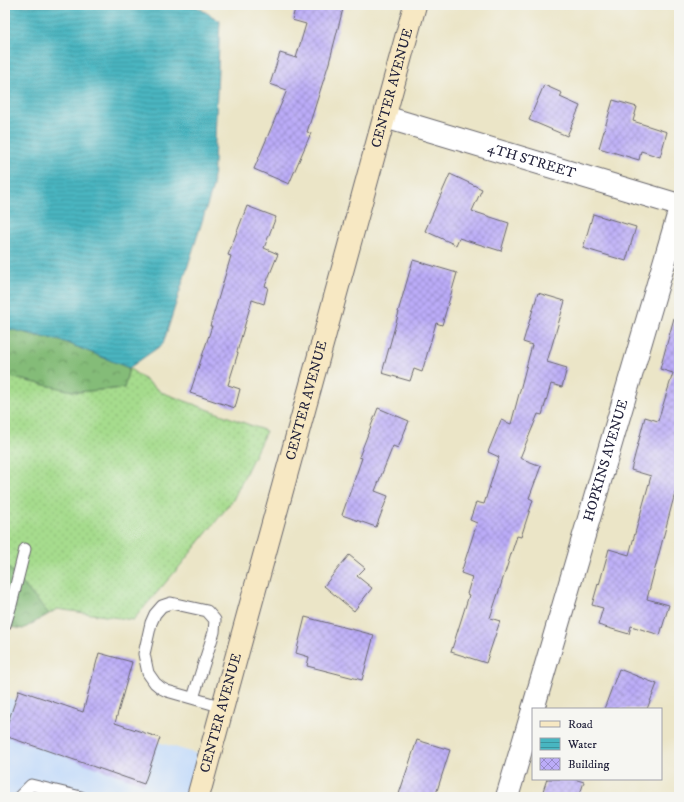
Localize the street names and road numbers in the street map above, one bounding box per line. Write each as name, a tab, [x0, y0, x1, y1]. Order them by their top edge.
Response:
street label: CENTER AVENUE	[367, 26, 417, 150]
street label: 4TH STREET	[485, 139, 578, 183]
street label: CENTER AVENUE	[282, 339, 332, 462]
street label: HOPKINS AVENUE	[580, 397, 632, 524]
street label: CENTER AVENUE	[196, 651, 246, 775]

